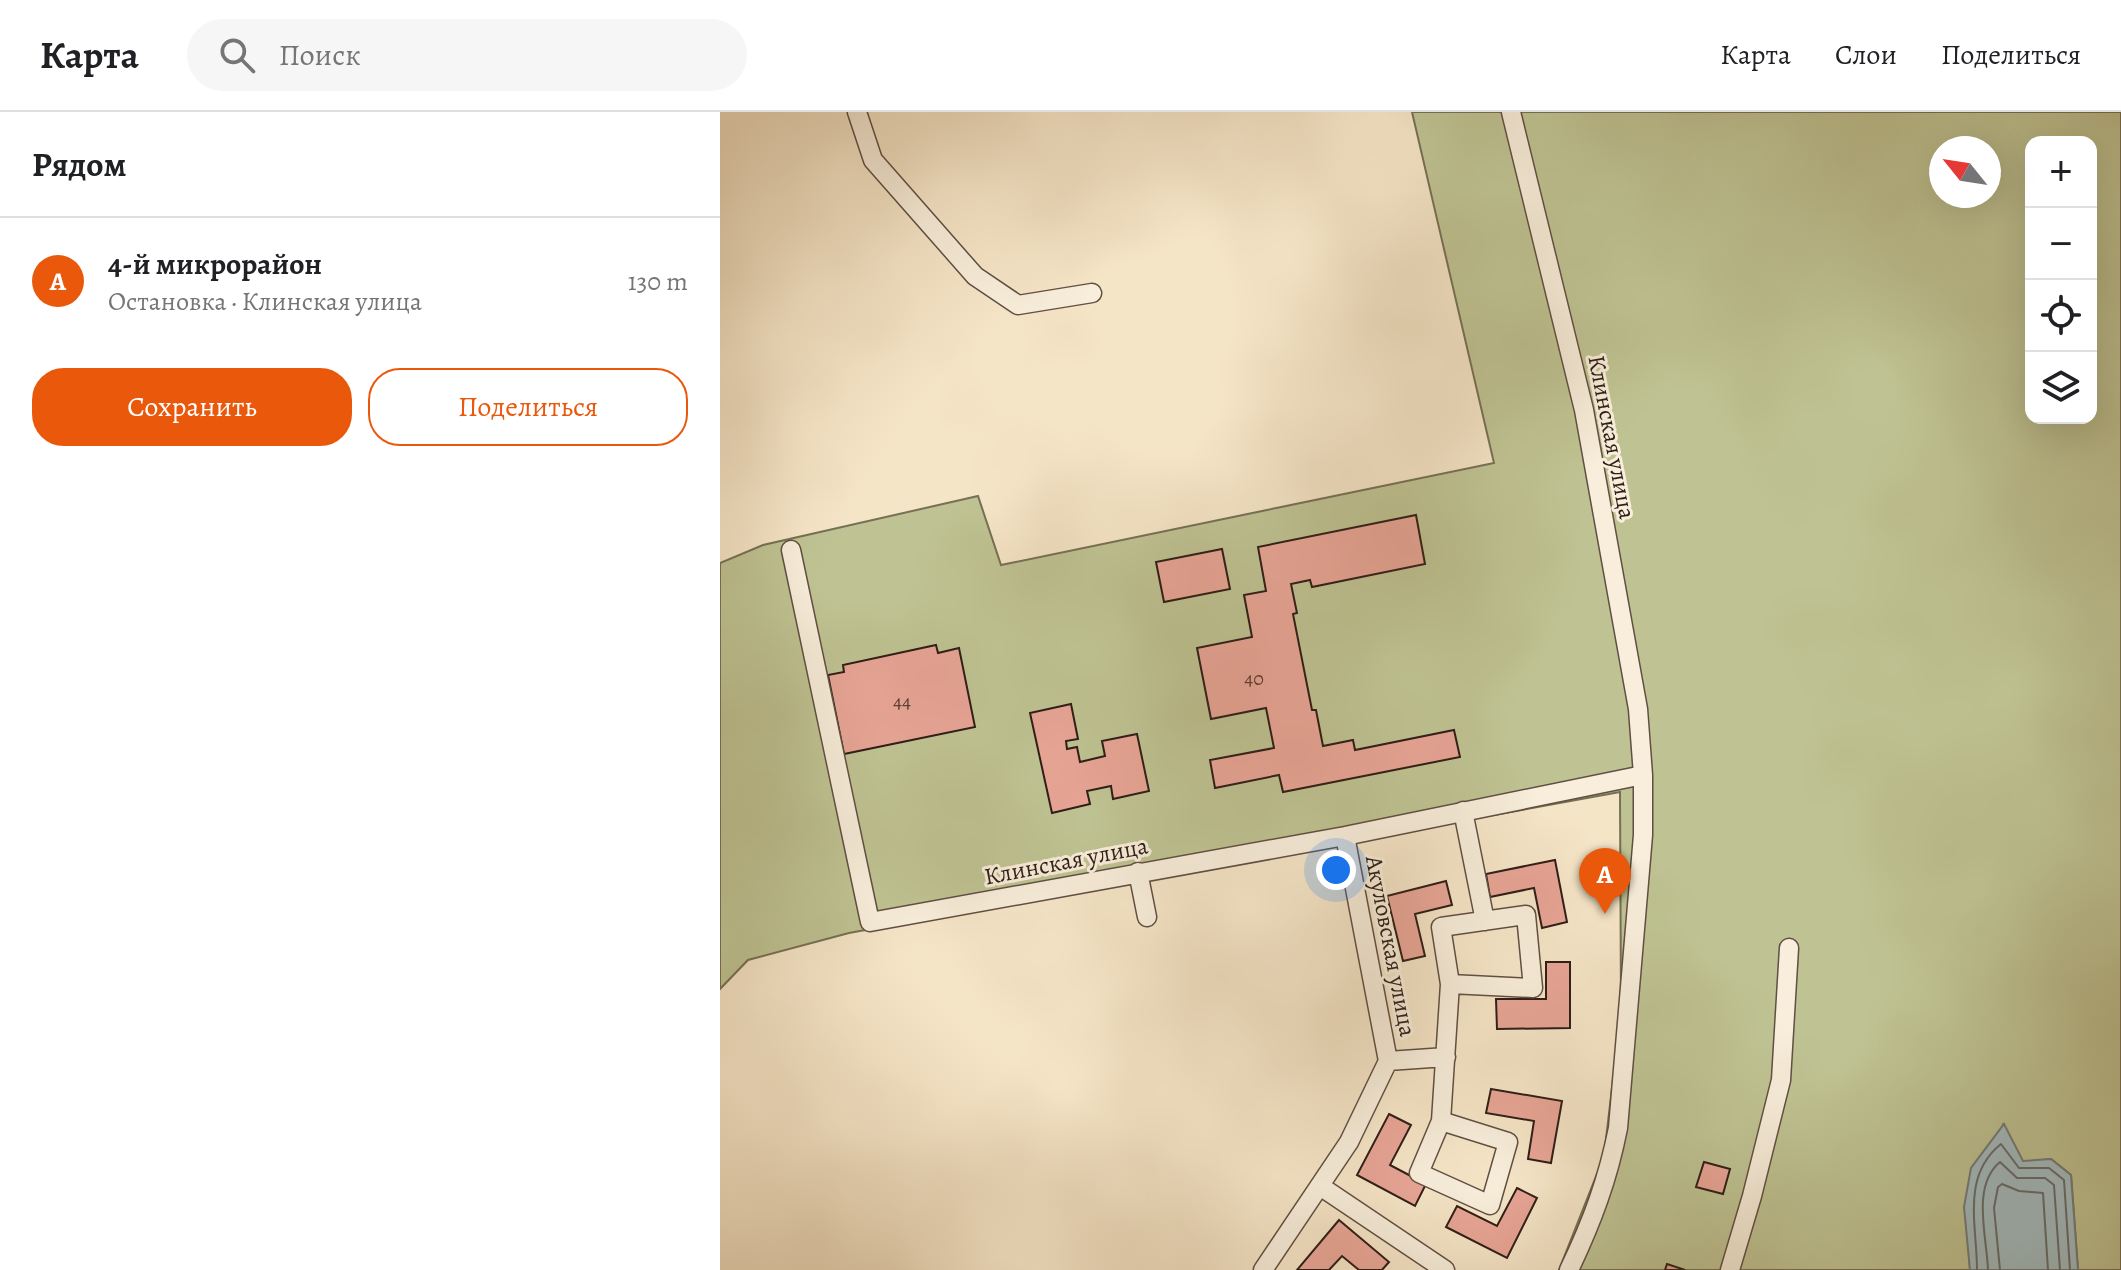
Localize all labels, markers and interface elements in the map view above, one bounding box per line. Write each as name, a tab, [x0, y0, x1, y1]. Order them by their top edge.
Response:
search box	[187, 19, 747, 91]
text: Карта	[40, 29, 139, 81]
icon: search	[215, 33, 259, 77]
text: Поиск	[279, 35, 361, 75]
text: Карта	[1720, 36, 1791, 74]
text: Слои	[1835, 36, 1897, 74]
text: Поделиться	[1941, 36, 2081, 74]
north arrow	[1929, 136, 2001, 208]
map controls	[2025, 136, 2097, 424]
button: +	[2025, 136, 2097, 208]
text: Рядом	[32, 141, 126, 188]
button: −	[2025, 208, 2097, 280]
text: 4-й микрорайон	[108, 244, 322, 284]
text: A	[50, 264, 66, 299]
text: 130 m	[628, 264, 688, 299]
button: locate	[2025, 280, 2097, 352]
text: Остановка · Клинская улица	[108, 284, 422, 319]
street label: Клинская улица	[1580, 352, 1644, 522]
button: layers	[2025, 352, 2097, 424]
button: Сохранить	[32, 368, 352, 446]
button: Поделиться	[368, 368, 688, 446]
house number: 40	[1244, 665, 1264, 692]
house number: 44	[893, 688, 911, 715]
street label: Клинская улица	[981, 829, 1151, 893]
pin: A	[1579, 848, 1631, 914]
your location	[1316, 850, 1356, 890]
street label: Акуловская улица	[1358, 852, 1424, 1039]

